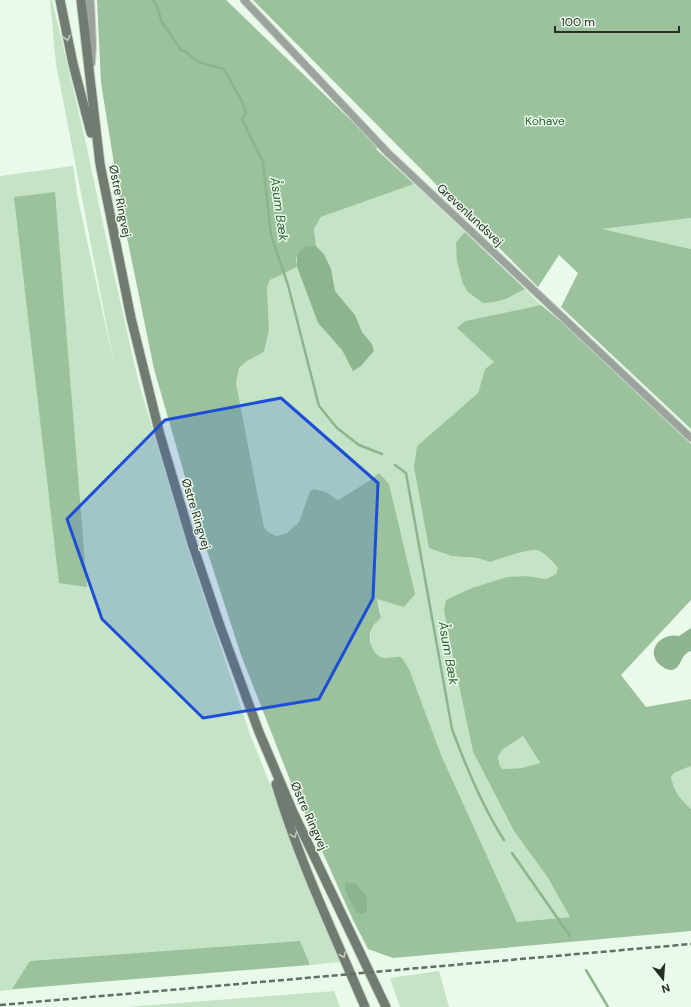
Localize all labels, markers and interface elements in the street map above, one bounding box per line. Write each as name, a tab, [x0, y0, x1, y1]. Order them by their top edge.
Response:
scale bar	[555, 8, 679, 34]
text: 100 m	[561, 14, 595, 30]
one-way arrow	[63, 35, 71, 41]
park label: Kohave	[525, 113, 565, 129]
street label: Østre Ringvej	[105, 163, 135, 239]
water label: Åsum Bæk	[266, 175, 292, 242]
street label: Grevenlundsvej	[433, 180, 507, 250]
street label: Østre Ringvej	[178, 477, 214, 552]
water label: Åsum Bæk	[434, 619, 463, 687]
street label: Østre Ringvej	[287, 779, 331, 853]
one-way arrow	[289, 831, 297, 838]
one-way arrow	[338, 951, 346, 959]
north arrow	[643, 959, 683, 999]
text: N	[660, 981, 672, 996]

